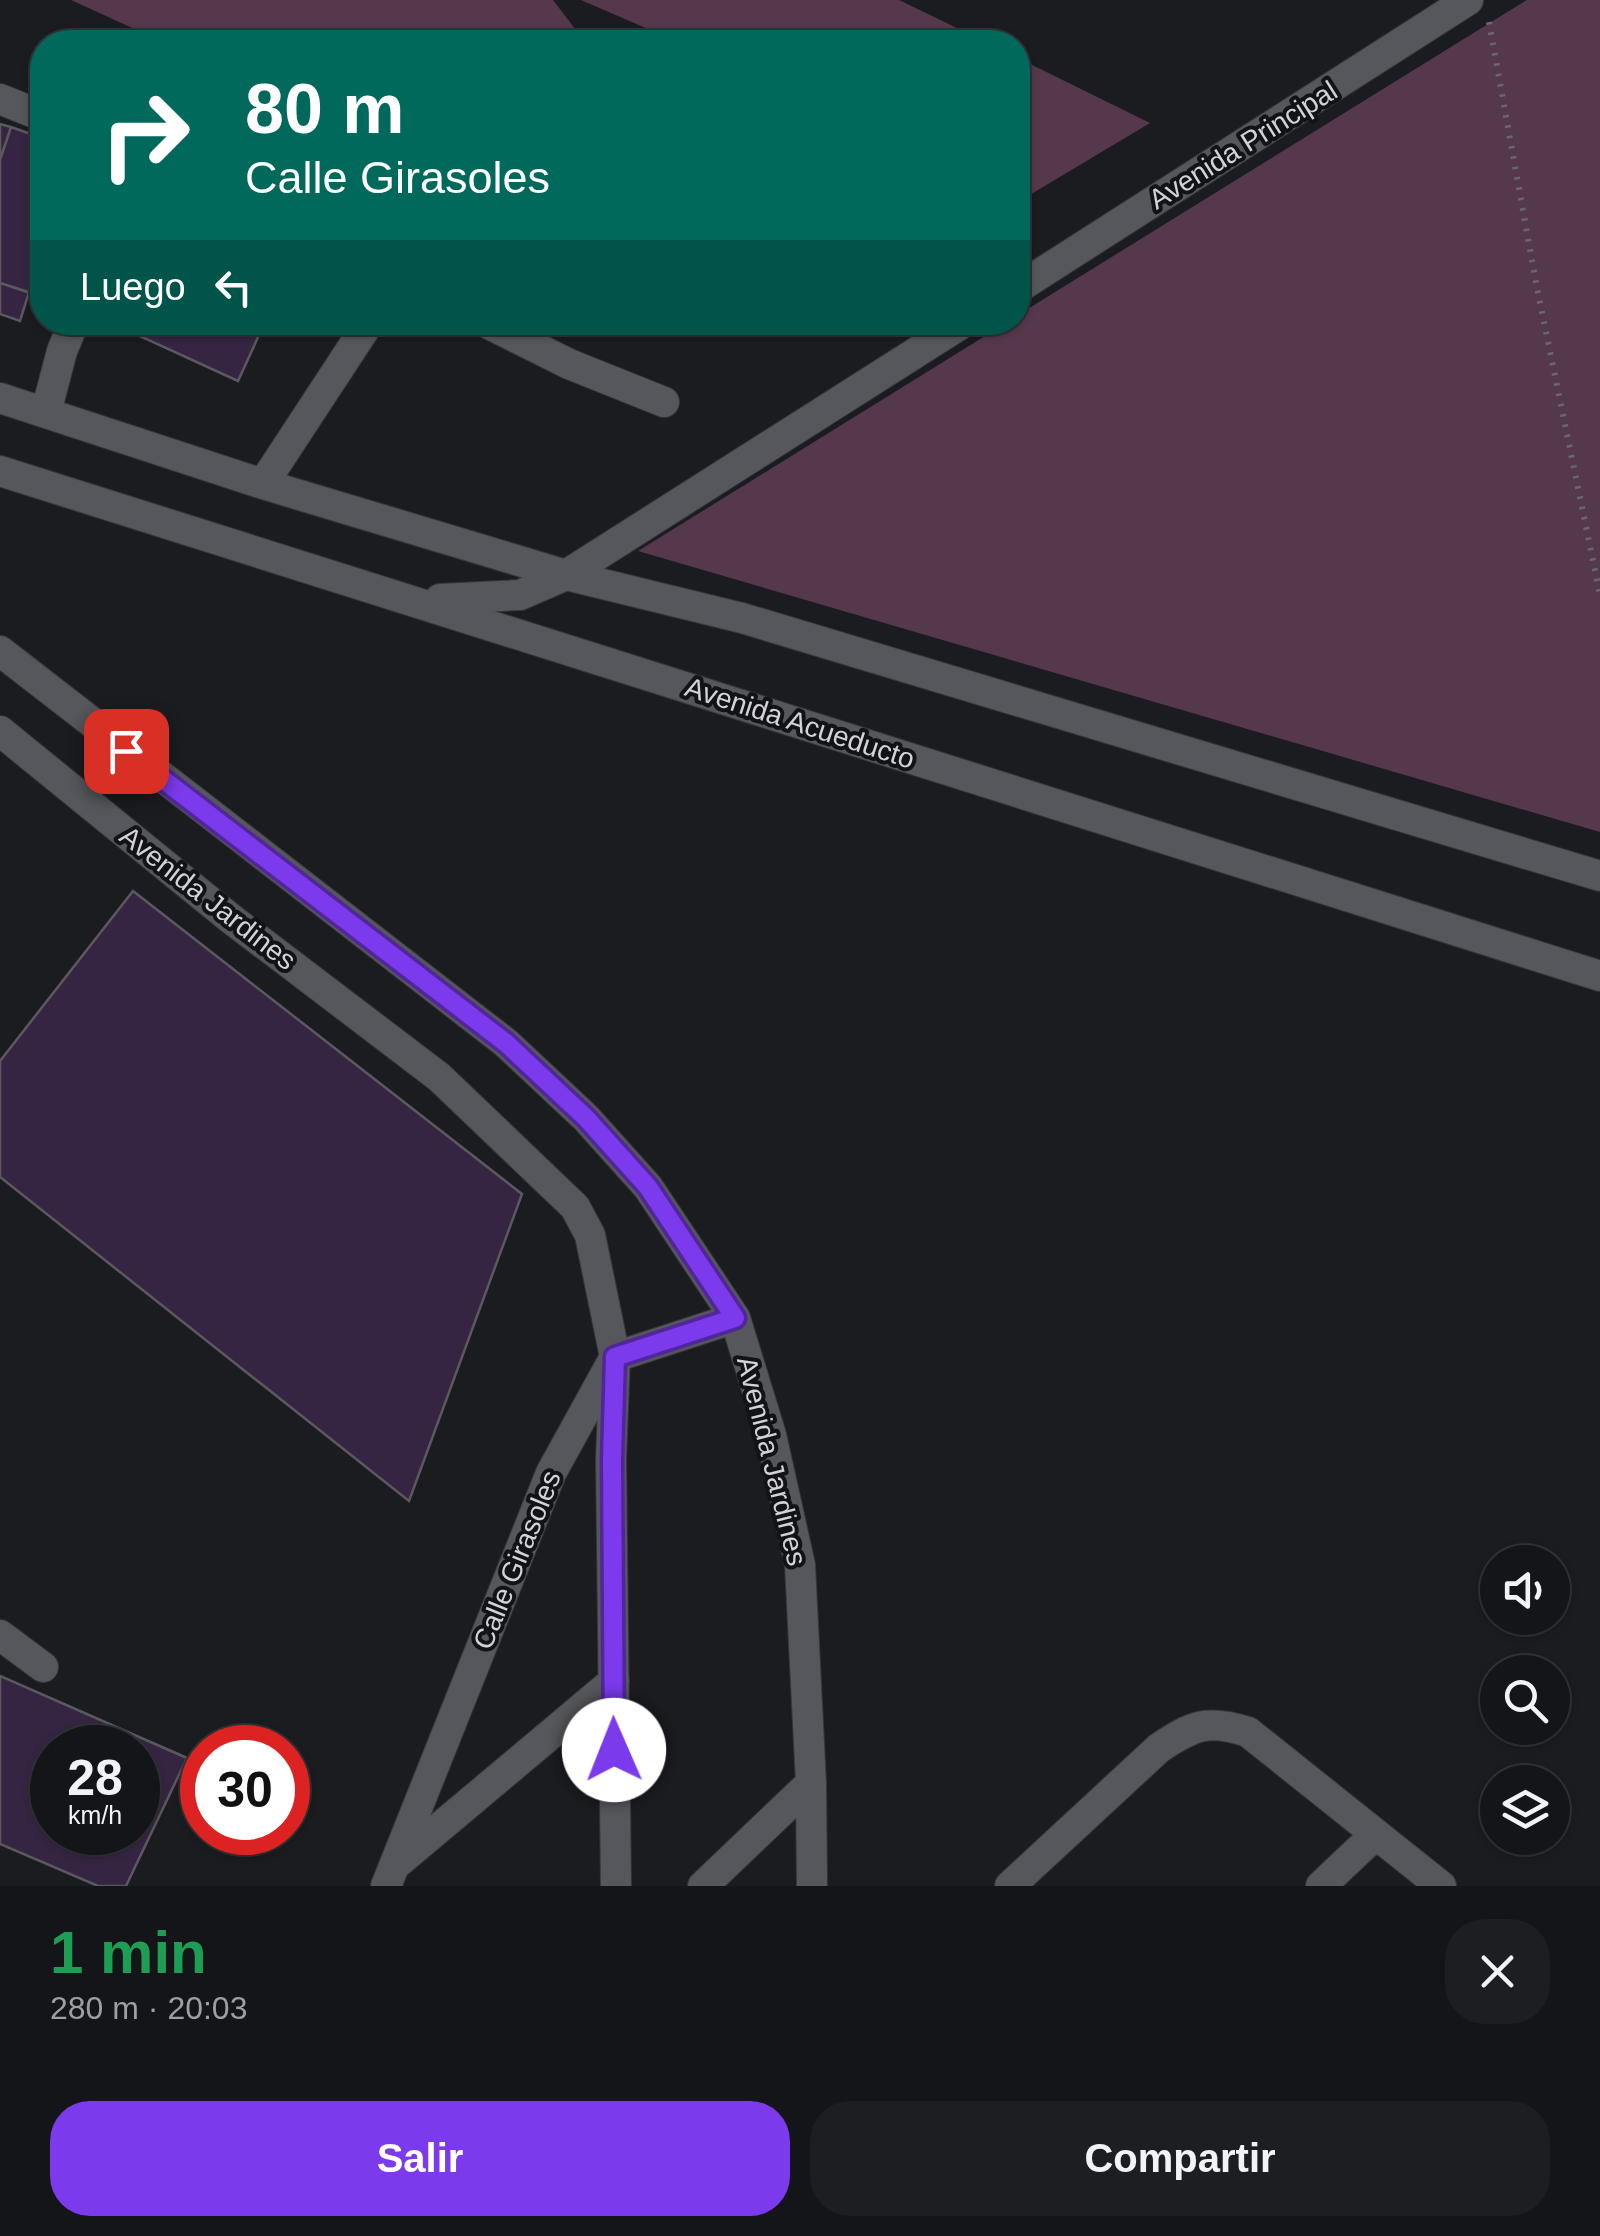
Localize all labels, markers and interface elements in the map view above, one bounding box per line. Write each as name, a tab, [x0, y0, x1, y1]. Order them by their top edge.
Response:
icon: right	[80, 70, 210, 200]
text: 80 m	[245, 70, 405, 148]
street label: Avenida Principal	[1143, 75, 1343, 215]
text: Calle Girasoles	[245, 152, 550, 203]
icon: left	[206, 260, 261, 315]
text: Luego	[80, 266, 186, 308]
street label: Avenida Acueducto	[681, 671, 919, 775]
pin	[84, 709, 169, 794]
icon: arrive	[99, 724, 154, 779]
street label: Avenida Jardines	[114, 820, 302, 976]
street label: Avenida Jardines	[731, 1353, 813, 1569]
street label: Calle Girasoles	[467, 1466, 567, 1654]
map controls	[1480, 1545, 1570, 1855]
button: sound	[1480, 1545, 1570, 1635]
button: search	[1480, 1655, 1570, 1745]
position arrow	[562, 1698, 666, 1802]
speed limit sign: 30	[180, 1725, 310, 1855]
text: 28	[67, 1750, 123, 1806]
button: layers	[1480, 1765, 1570, 1855]
text: km/h	[68, 1801, 122, 1829]
text: 1 min	[50, 1919, 207, 1986]
button: close	[1445, 1919, 1550, 2024]
text: 280 m · 20:03	[50, 1990, 247, 2026]
button: Salir	[50, 2101, 790, 2216]
button: Compartir	[810, 2101, 1550, 2216]

